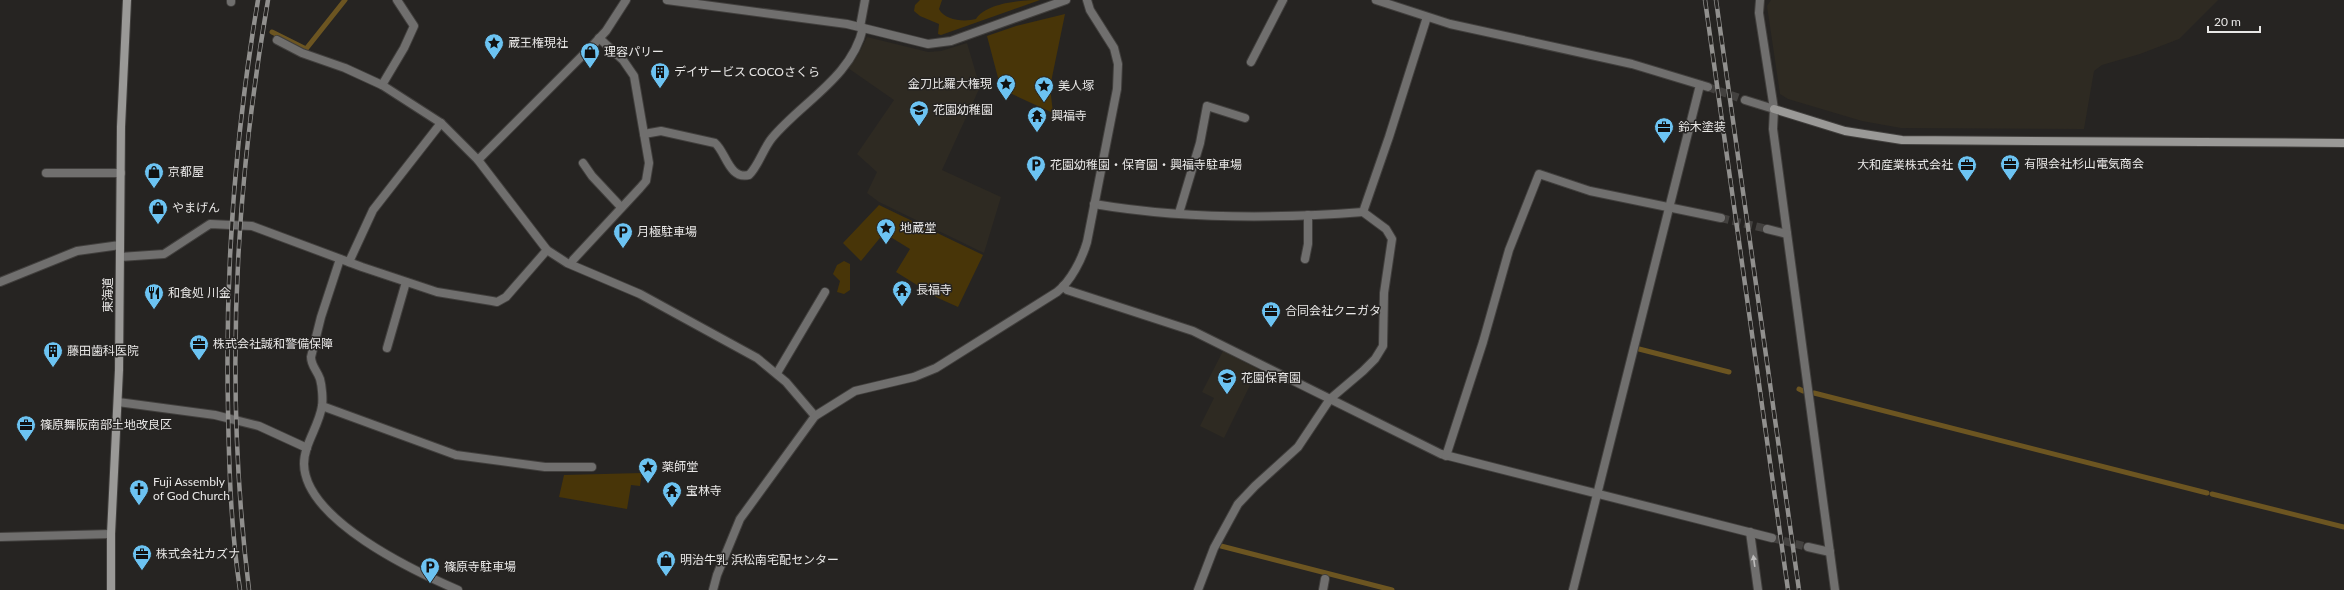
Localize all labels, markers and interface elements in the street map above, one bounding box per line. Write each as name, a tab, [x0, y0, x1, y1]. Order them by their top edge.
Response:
scale bar	[2208, 8, 2260, 34]
text: 20 m	[2214, 14, 2241, 29]
place icon: 蔵王権現社	[483, 32, 505, 60]
place label: 蔵王権現社	[508, 35, 568, 50]
shop icon: 理容パリー	[579, 41, 601, 69]
place label: 理容パリー	[604, 44, 664, 59]
building icon: デイサービス COCOさくら	[649, 61, 671, 89]
place label: デイサービス COCOさくら	[674, 64, 820, 79]
place icon: 金刀比羅大権現	[995, 73, 1017, 101]
place icon: 美人塚	[1033, 75, 1055, 103]
place label: 金刀比羅大権現	[908, 76, 992, 91]
place label: 美人塚	[1058, 78, 1094, 93]
school or university icon: 花園幼稚園	[908, 99, 930, 127]
place label: 花園幼稚園	[933, 102, 993, 117]
temple icon: 興福寺	[1026, 105, 1048, 133]
place label: 興福寺	[1051, 108, 1087, 123]
office icon: 鈴木塗装	[1653, 116, 1675, 144]
place label: 鈴木塗装	[1678, 119, 1726, 134]
office icon: 有限会社杉山電気商会	[1999, 153, 2021, 181]
parking icon: 花園幼稚園・保育園・興福寺駐車場	[1025, 154, 1047, 182]
office icon: 大和産業株式会社	[1956, 154, 1978, 182]
place label: 有限会社杉山電気商会	[2024, 156, 2144, 171]
place label: 花園幼稚園・保育園・興福寺駐車場	[1050, 157, 1242, 172]
place label: 大和産業株式会社	[1857, 157, 1953, 172]
shop icon: 京都屋	[143, 161, 165, 189]
place label: 京都屋	[168, 164, 204, 179]
shop icon: やまげん	[147, 197, 169, 225]
place label: やまげん	[172, 200, 220, 215]
place icon: 地蔵堂	[875, 217, 897, 245]
place label: 地蔵堂	[900, 220, 936, 235]
parking icon: 月極駐車場	[612, 221, 634, 249]
place label: 月極駐車場	[637, 224, 697, 239]
street label: 東海道	[100, 277, 115, 313]
temple icon: 長福寺	[891, 279, 913, 307]
restaurant icon: 和食処 川金	[143, 282, 165, 310]
place label: 長福寺	[916, 282, 952, 297]
place label: 和食処 川金	[168, 285, 231, 300]
office icon: 合同会社クニガタ	[1260, 300, 1282, 328]
place label: 合同会社クニガタ	[1285, 303, 1381, 318]
office icon: 株式会社誠和警備保障	[188, 333, 210, 361]
place label: 株式会社誠和警備保障	[213, 336, 333, 351]
building icon: 藤田歯科医院	[42, 340, 64, 368]
place label: 藤田歯科医院	[67, 343, 139, 358]
school or university icon: 花園保育園	[1216, 367, 1238, 395]
place label: 花園保育園	[1241, 370, 1301, 385]
office icon: 篠原舞阪南部土地改良区	[15, 414, 37, 442]
place label: 篠原舞阪南部土地改良区	[40, 417, 172, 432]
place icon: 薬師堂	[637, 456, 659, 484]
place label: 薬師堂	[662, 459, 698, 474]
place label: Fuji Assembly of God Church	[153, 474, 230, 503]
church icon: Fuji Assembly of God Church	[128, 478, 150, 506]
temple icon: 宝林寺	[661, 480, 683, 508]
place label: 宝林寺	[686, 483, 722, 498]
office icon: 株式会社カズナ	[131, 543, 153, 571]
place label: 株式会社カズナ	[156, 546, 240, 561]
shop icon: 明治牛乳 浜松南宅配センター	[655, 549, 677, 577]
place label: 明治牛乳 浜松南宅配センター	[680, 552, 839, 567]
one-way arrow	[1751, 555, 1757, 567]
parking icon: 篠原寺駐車場	[419, 556, 441, 584]
place label: 篠原寺駐車場	[444, 559, 516, 574]

